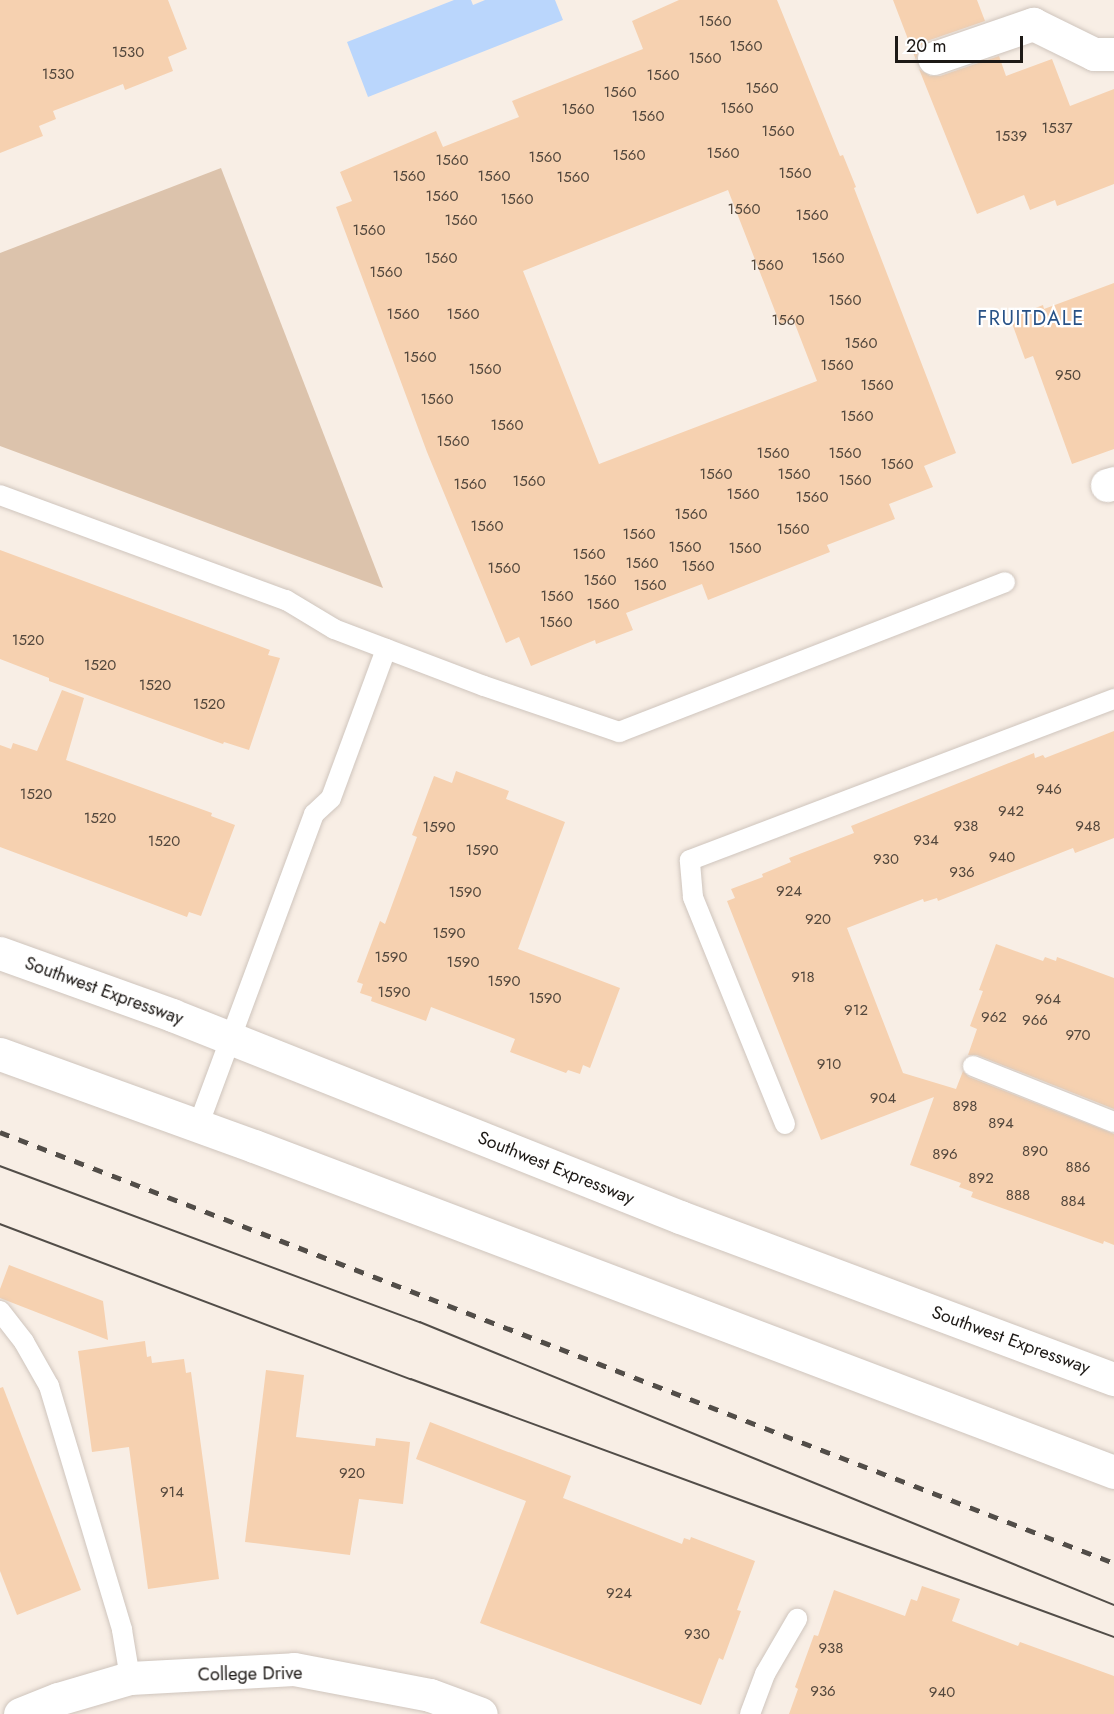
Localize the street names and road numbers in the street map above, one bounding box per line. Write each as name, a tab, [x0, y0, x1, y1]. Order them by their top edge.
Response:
street label: Southwest Expressway	[22, 952, 186, 1030]
street label: Southwest Expressway	[474, 1127, 638, 1209]
street label: Southwest Expressway	[929, 1301, 1093, 1379]
street label: College Drive	[197, 1662, 303, 1686]

